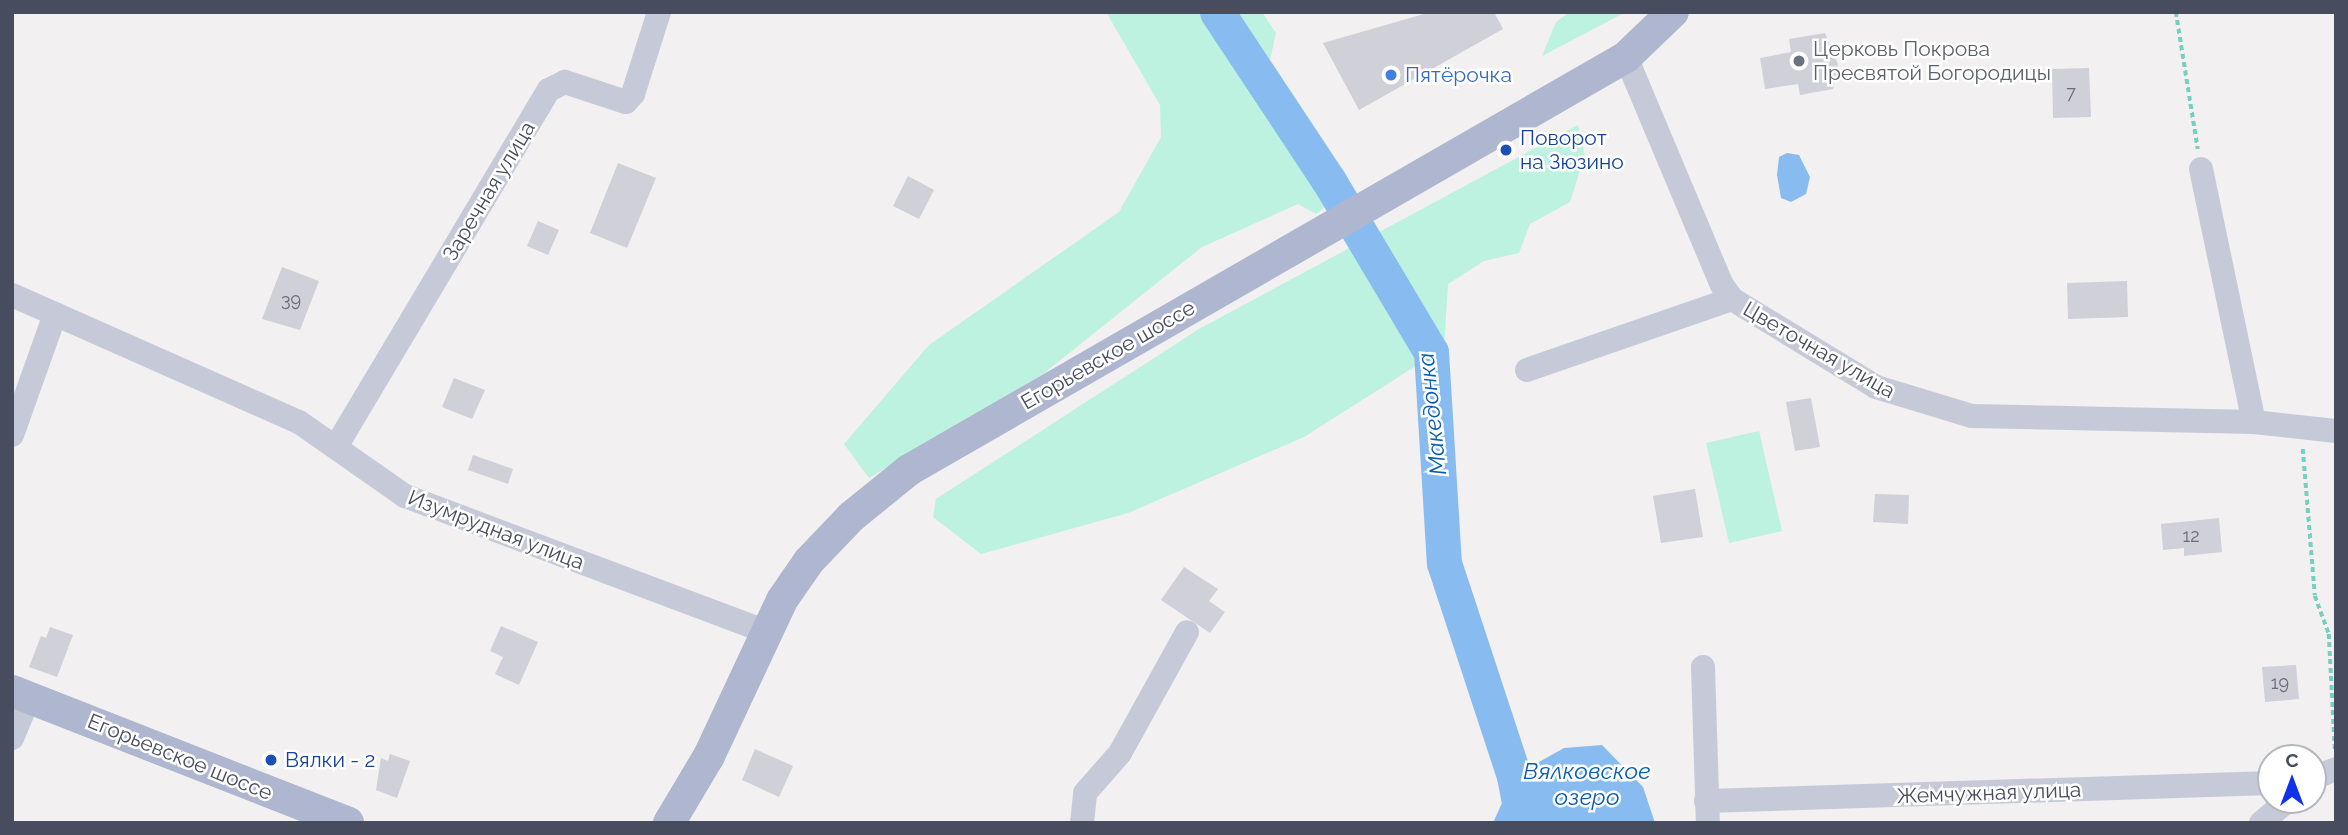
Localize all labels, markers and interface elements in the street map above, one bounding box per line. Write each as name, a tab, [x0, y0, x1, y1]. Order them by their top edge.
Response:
place label: Церковь Покрова Пресвятой Богородицы	[1813, 36, 2051, 86]
marker: Церковь Покрова Пресвятой Богородицы	[1791, 53, 1807, 69]
place label: Пятёрочка	[1405, 62, 1512, 88]
marker: Пятёрочка	[1383, 67, 1399, 83]
house number: 7	[2066, 82, 2076, 104]
street label: Заречная улица	[437, 117, 541, 265]
place label: Поворот на Зюзино	[1520, 125, 1624, 175]
marker: Поворот на Зюзино	[1498, 142, 1514, 158]
house number: 39	[281, 289, 301, 311]
street label: Егорьевское шоссе	[1016, 295, 1200, 415]
street label: Цветочная улица	[1738, 296, 1900, 404]
water label: Македонка	[1412, 352, 1452, 476]
street label: Изумрудная улица	[404, 485, 588, 575]
house number: 12	[2182, 525, 2200, 547]
house number: 19	[2271, 672, 2289, 694]
street label: Егорьевское шоссе	[84, 708, 276, 806]
north arrow	[2257, 744, 2327, 814]
place label: Вялки - 2	[285, 747, 376, 773]
text: С	[2285, 749, 2299, 771]
marker: Вялки - 2	[263, 752, 279, 768]
water label: Вялковское озеро	[1523, 757, 1651, 811]
street label: Жемчужная улица	[1896, 777, 2082, 809]

